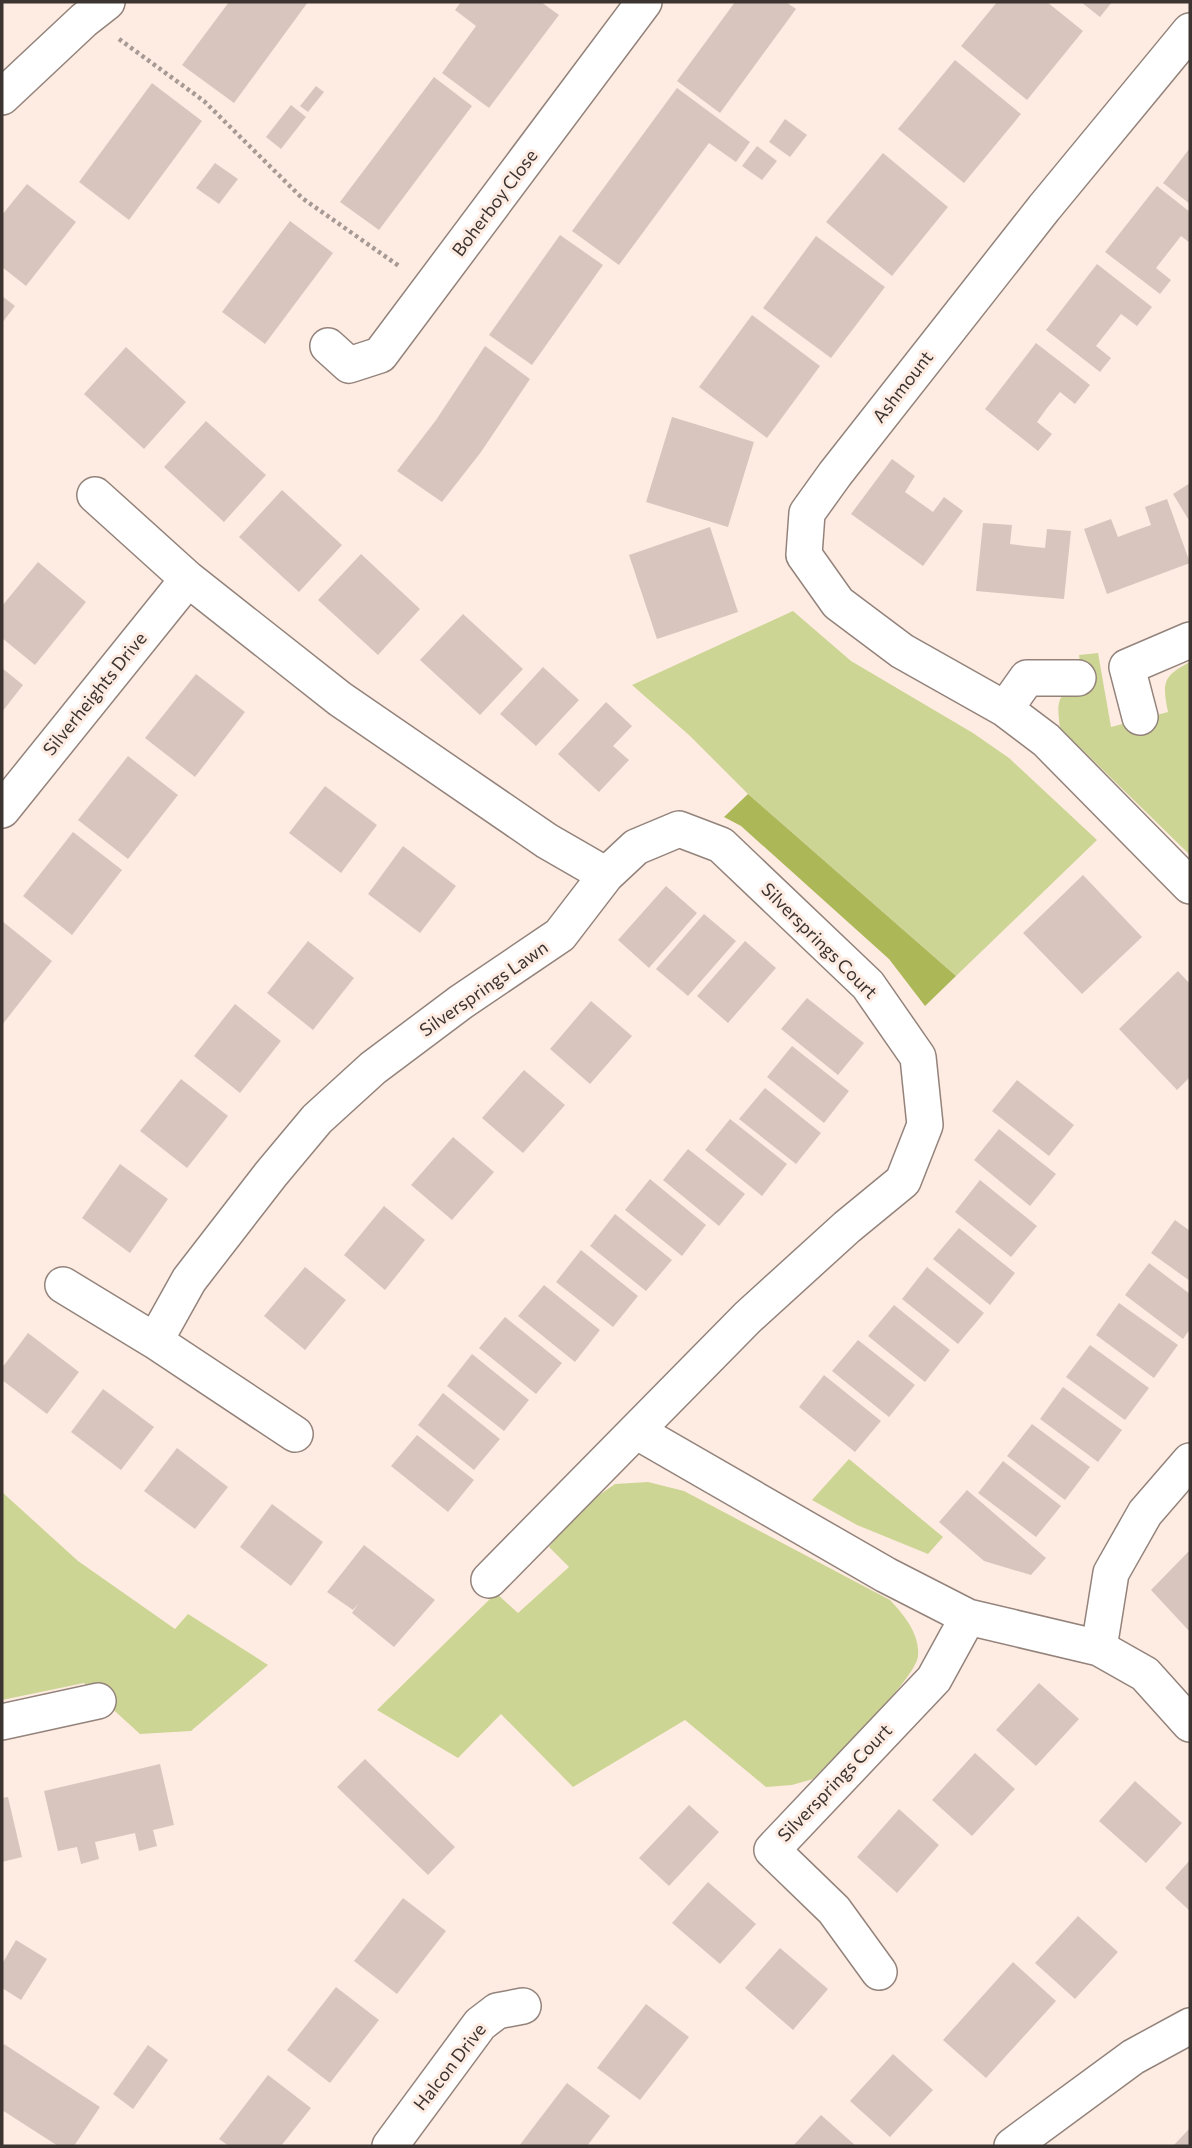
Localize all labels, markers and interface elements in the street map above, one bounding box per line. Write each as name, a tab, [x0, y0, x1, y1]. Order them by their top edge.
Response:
street label: Boherboy Close	[447, 145, 542, 260]
street label: Ashmount	[867, 346, 937, 427]
street label: Silverheights Drive	[38, 627, 151, 760]
street label: Silversprings Court	[757, 878, 882, 1003]
street label: Silversprings Lawn	[415, 936, 552, 1041]
street label: Silversprings Court	[772, 1719, 896, 1846]
street label: Halcon Drive	[408, 2018, 490, 2114]

